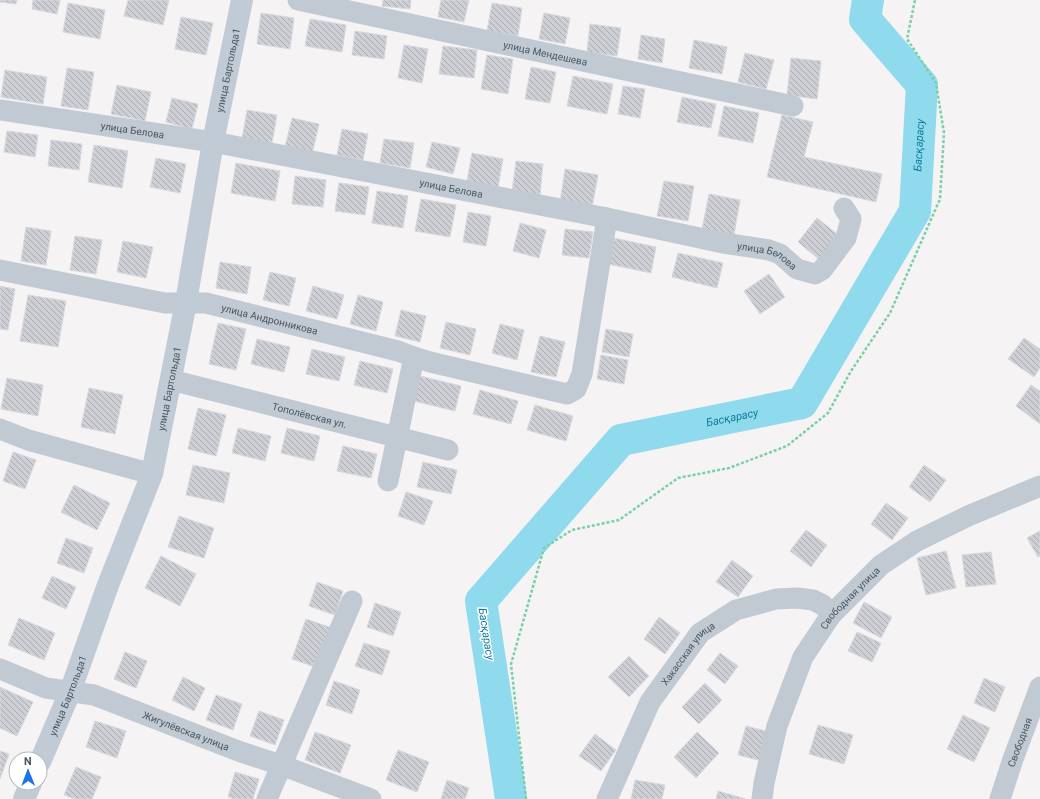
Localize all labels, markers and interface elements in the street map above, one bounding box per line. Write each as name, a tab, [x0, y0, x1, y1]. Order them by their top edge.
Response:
street label: улица Бартольда1	[214, 27, 242, 113]
street label: улица Мендешева	[502, 39, 588, 67]
water label: Басқарасу	[911, 118, 927, 172]
street label: улица Белова	[100, 120, 165, 140]
street label: улица Белова	[419, 176, 484, 199]
street label: улица Белова	[737, 240, 799, 272]
street label: улица Андронникова	[220, 302, 319, 336]
street label: улица Бартольда1	[155, 346, 183, 432]
street label: Тополёвская ул.	[271, 400, 348, 430]
water label: Басқарасу	[705, 405, 760, 429]
street label: Свободная улица	[818, 564, 882, 631]
water label: Басқарасу	[475, 607, 497, 662]
street label: Хакасская улица	[659, 620, 717, 687]
street label: улица Бартольда1	[46, 654, 88, 737]
street label: Жигулёвская улица	[141, 709, 231, 752]
street label: Свободная	[1005, 716, 1034, 768]
north arrow	[8, 751, 48, 791]
text: N	[24, 755, 32, 768]

